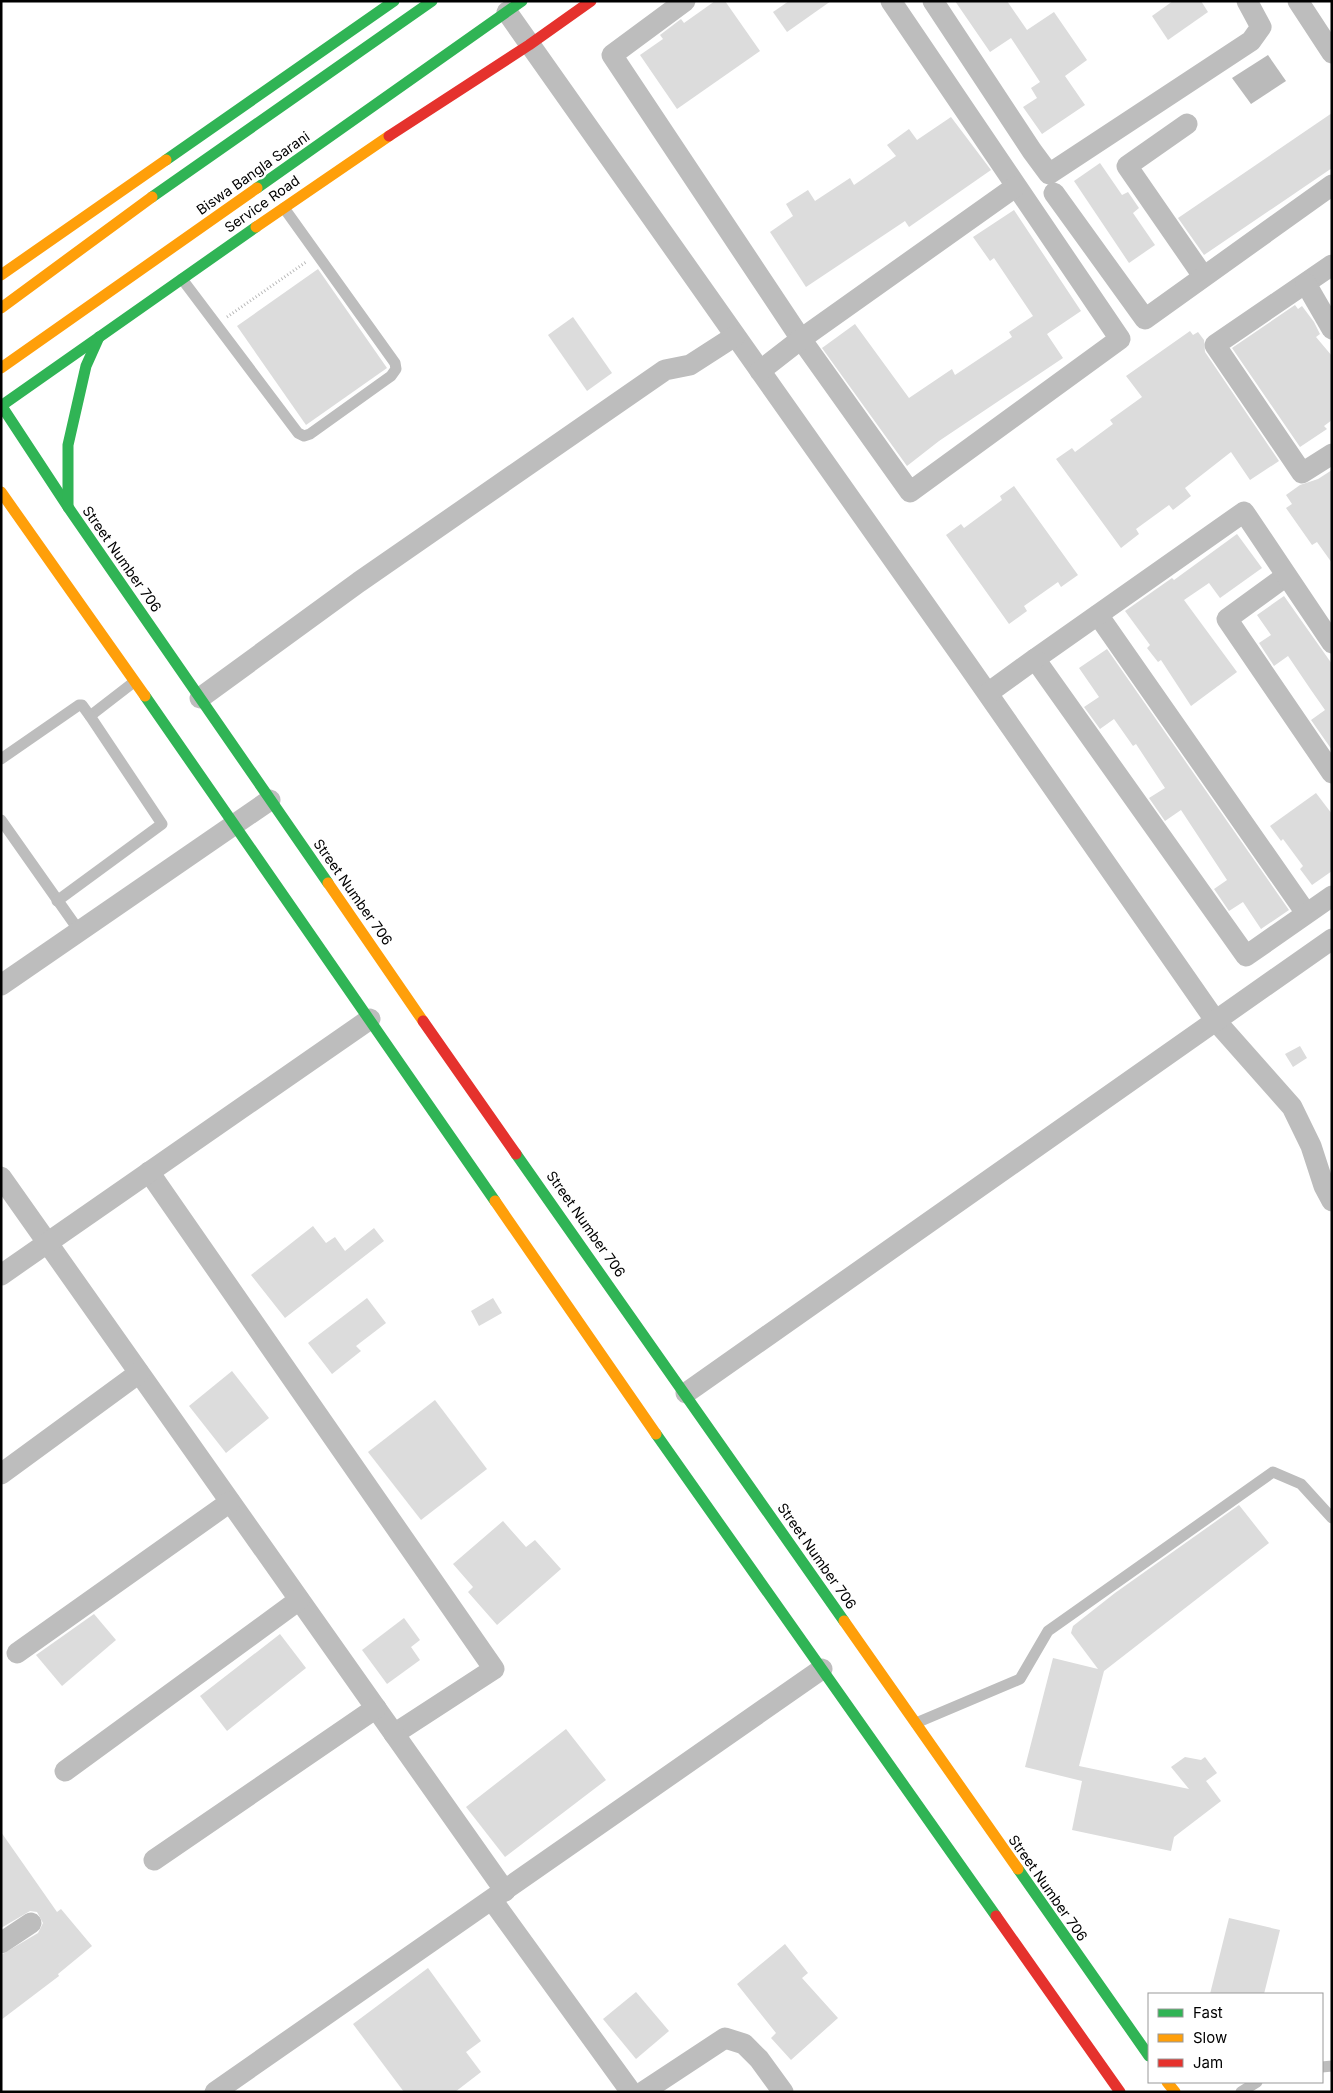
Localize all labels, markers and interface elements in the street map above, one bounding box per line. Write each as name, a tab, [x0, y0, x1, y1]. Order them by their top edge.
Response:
street label: Biswa Bangla Sarani	[193, 127, 312, 218]
street label: Service Road	[221, 171, 303, 236]
street label: Street Number 706	[79, 502, 165, 615]
street label: Street Number 706	[310, 835, 396, 948]
street label: Street Number 706	[543, 1167, 629, 1280]
street label: Street Number 706	[774, 1499, 860, 1612]
street label: Street Number 706	[1005, 1831, 1091, 1944]
legend	[1148, 1993, 1323, 2083]
text: Fast	[1193, 2003, 1223, 2022]
text: Slow	[1193, 2028, 1227, 2047]
text: Jam	[1193, 2053, 1223, 2072]

